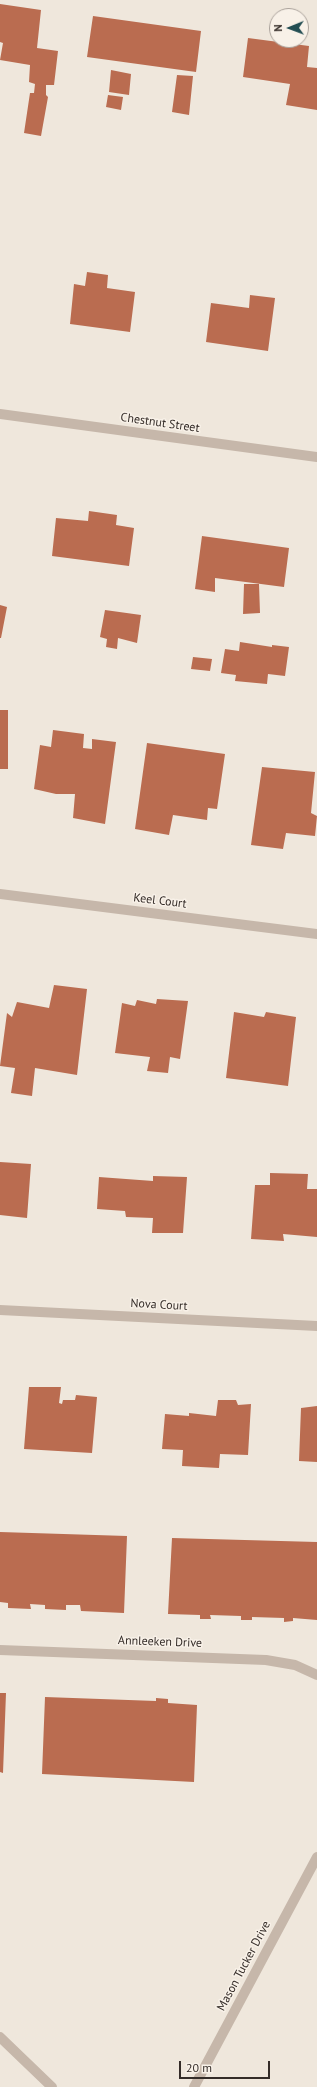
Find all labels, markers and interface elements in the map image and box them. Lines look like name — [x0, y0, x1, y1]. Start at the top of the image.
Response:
north arrow — [269, 8, 309, 48]
text: N — [271, 24, 285, 32]
street label: Chestnut Street — [120, 410, 200, 436]
street label: Keel Court — [133, 891, 187, 911]
street label: Nova Court — [130, 1296, 188, 1314]
street label: Annleeken Drive — [118, 1633, 202, 1651]
street label: Mason Tucker Drive — [214, 1919, 274, 2013]
scale bar — [181, 2053, 272, 2079]
text: 20 m — [186, 2060, 212, 2075]

